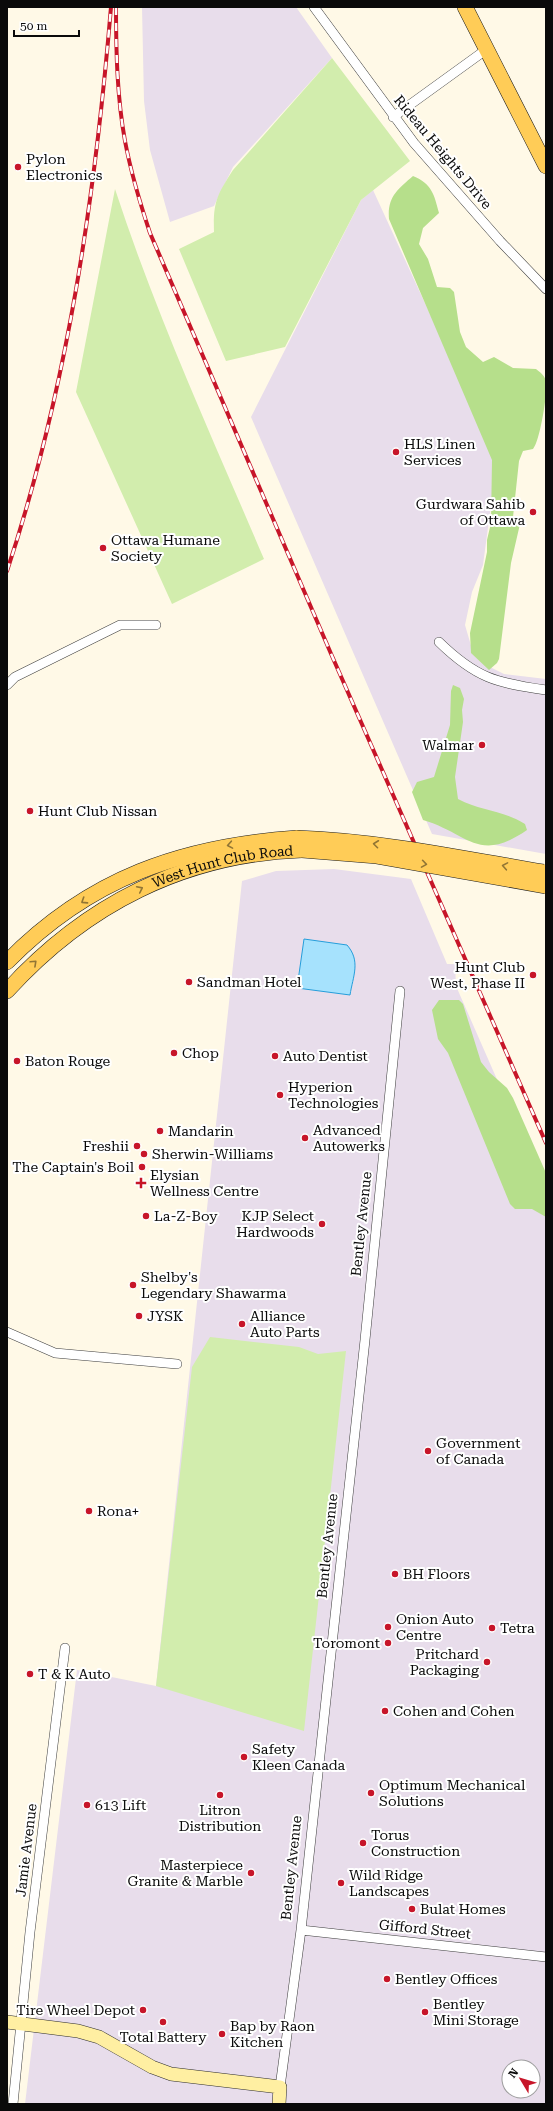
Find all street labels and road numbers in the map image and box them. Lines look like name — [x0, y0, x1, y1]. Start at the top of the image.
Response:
street label: Rideau Heights Drive — [391, 92, 495, 212]
street label: West Hunt Club Road — [150, 842, 294, 891]
street label: Bentley Avenue — [348, 1171, 374, 1277]
street label: Bentley Avenue — [314, 1493, 340, 1599]
street label: Jamie Avenue — [12, 1802, 40, 1898]
street label: Bentley Avenue — [278, 1815, 304, 1921]
street label: Gifford Street — [378, 1916, 472, 1942]

